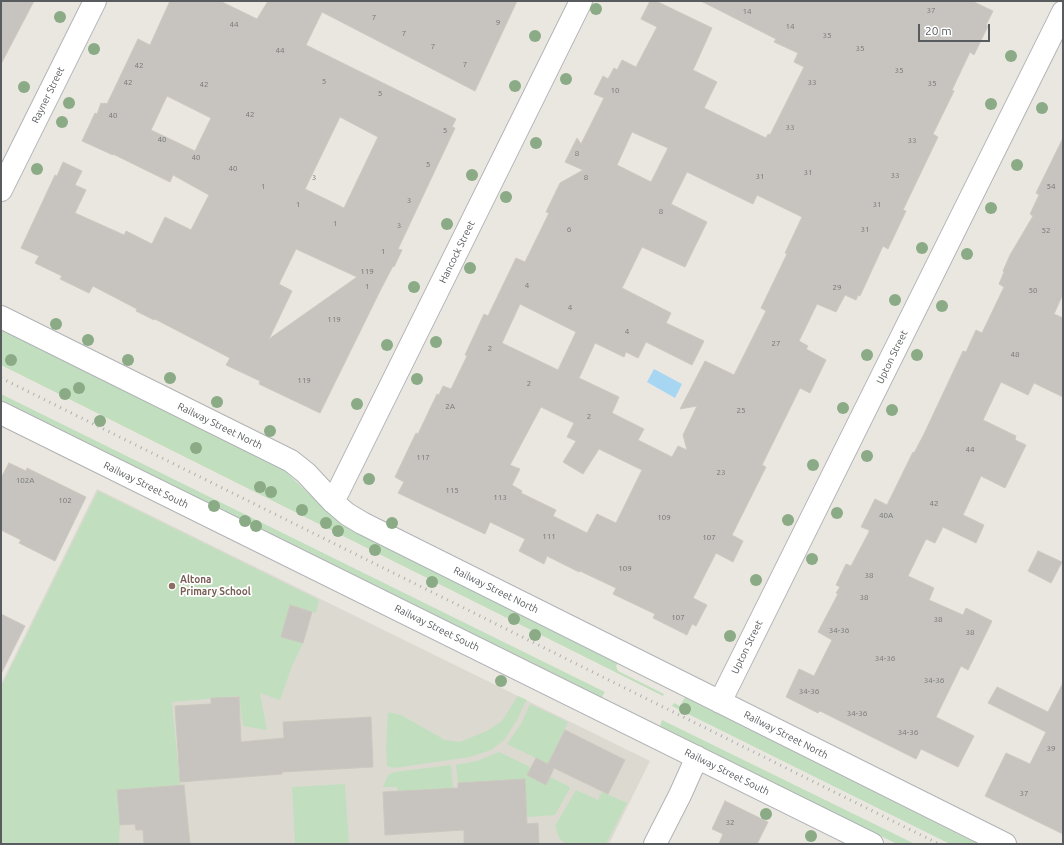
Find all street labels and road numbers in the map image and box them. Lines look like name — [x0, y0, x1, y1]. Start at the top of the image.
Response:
street label: Rayner Street — [29, 65, 67, 125]
street label: Hancock Street — [437, 219, 477, 285]
street label: Upton Street — [874, 328, 910, 386]
street label: Railway Street North — [176, 400, 264, 452]
street label: Railway Street South — [102, 459, 190, 511]
street label: Railway Street North — [452, 564, 540, 616]
street label: Railway Street South — [393, 602, 481, 654]
street label: Upton Street — [729, 618, 765, 676]
street label: Railway Street North — [742, 709, 830, 761]
street label: Railway Street South — [683, 746, 771, 798]

